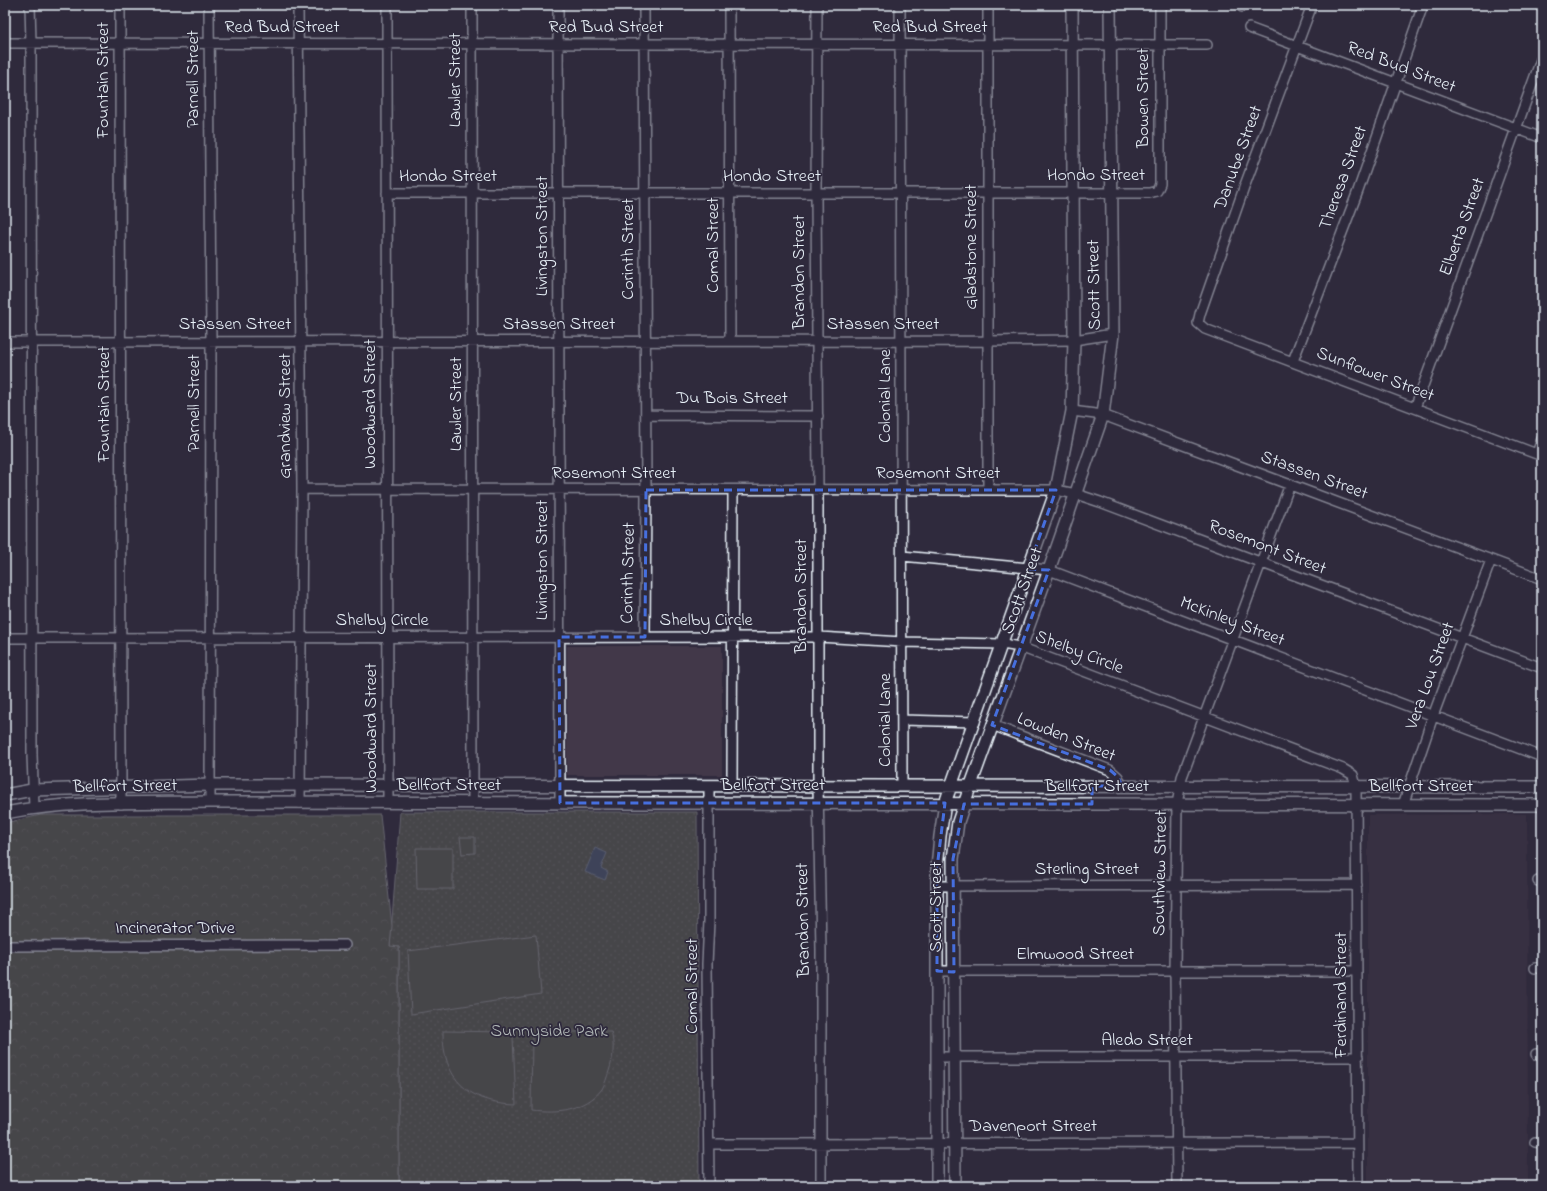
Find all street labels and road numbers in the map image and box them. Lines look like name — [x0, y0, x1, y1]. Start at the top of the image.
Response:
street label: Red Bud Street — [225, 15, 339, 41]
street label: Red Bud Street — [549, 15, 663, 41]
street label: Red Bud Street — [873, 15, 987, 41]
street label: Fountain Street — [91, 22, 117, 139]
street label: Parnell Street — [181, 30, 207, 128]
street label: Lawler Street — [443, 33, 469, 127]
street label: Red Bud Street — [1343, 35, 1459, 101]
street label: Bowen Street — [1131, 48, 1157, 149]
street label: Danube Street — [1208, 102, 1270, 215]
street label: Theresa Street — [1313, 122, 1375, 234]
street label: Hondo Street — [1047, 163, 1145, 189]
street label: Hondo Street — [399, 164, 497, 190]
street label: Hondo Street — [723, 164, 821, 190]
street label: Elberta Street — [1433, 174, 1493, 280]
street label: Livingston Street — [530, 176, 557, 296]
street label: Gladstone Street — [959, 184, 985, 310]
street label: Comal Street — [701, 197, 727, 293]
street label: Corinth Street — [616, 198, 642, 300]
street label: Brandon Street — [787, 215, 813, 330]
street label: Scott Street — [1081, 239, 1109, 331]
street label: Stassen Street — [179, 312, 291, 338]
street label: Stassen Street — [503, 312, 615, 338]
street label: Stassen Street — [827, 312, 939, 338]
street label: Woodward Street — [358, 339, 384, 469]
street label: Sunflower Street — [1312, 341, 1438, 409]
street label: Fountain Street — [92, 346, 118, 463]
street label: Colonial Lane — [873, 348, 899, 443]
street label: Grandview Street — [273, 353, 299, 479]
street label: Parnell Street — [182, 354, 208, 452]
street label: Lawler Street — [444, 357, 470, 451]
street label: Du Bois Street — [675, 386, 788, 412]
street label: Stassen Street — [1257, 445, 1371, 507]
street label: Rosemont Street — [552, 461, 676, 487]
street label: Rosemont Street — [876, 461, 1000, 487]
street label: Livingston Street — [530, 500, 557, 620]
street label: Rosemont Street — [1204, 514, 1330, 582]
street label: Corinth Street — [615, 522, 643, 624]
street label: Brandon Street — [789, 539, 815, 654]
street label: Scott Street — [995, 544, 1051, 638]
street label: McKinley Street — [1176, 590, 1288, 654]
street label: Shelby Circle — [336, 608, 429, 634]
street label: Shelby Circle — [660, 608, 753, 634]
street label: Vera Lou Street — [1399, 619, 1462, 734]
street label: Shelby Circle — [1031, 624, 1128, 682]
street label: Woodward Street — [359, 663, 385, 793]
street label: Colonial Lane — [873, 672, 899, 767]
street label: Lowden Street — [1013, 706, 1119, 770]
street label: Bellfort Street — [72, 773, 177, 801]
street label: Bellfort Street — [396, 773, 501, 799]
street label: Bellfort Street — [720, 773, 825, 799]
street label: Bellfort Street — [1044, 774, 1149, 800]
street label: Bellfort Street — [1368, 774, 1473, 800]
street label: Southview Street — [1147, 810, 1175, 936]
street label: Sterling Street — [1035, 857, 1139, 884]
street label: Scott Street — [924, 862, 950, 952]
street label: Brandon Street — [790, 863, 818, 978]
street label: Incinerator Drive — [115, 916, 236, 942]
street label: Ferdinand Street — [1329, 932, 1355, 1059]
street label: Comal Street — [680, 938, 706, 1034]
street label: Elmwood Street — [1016, 942, 1134, 968]
street label: Aledo Street — [1101, 1028, 1193, 1054]
street label: Davenport Street — [968, 1114, 1097, 1140]

